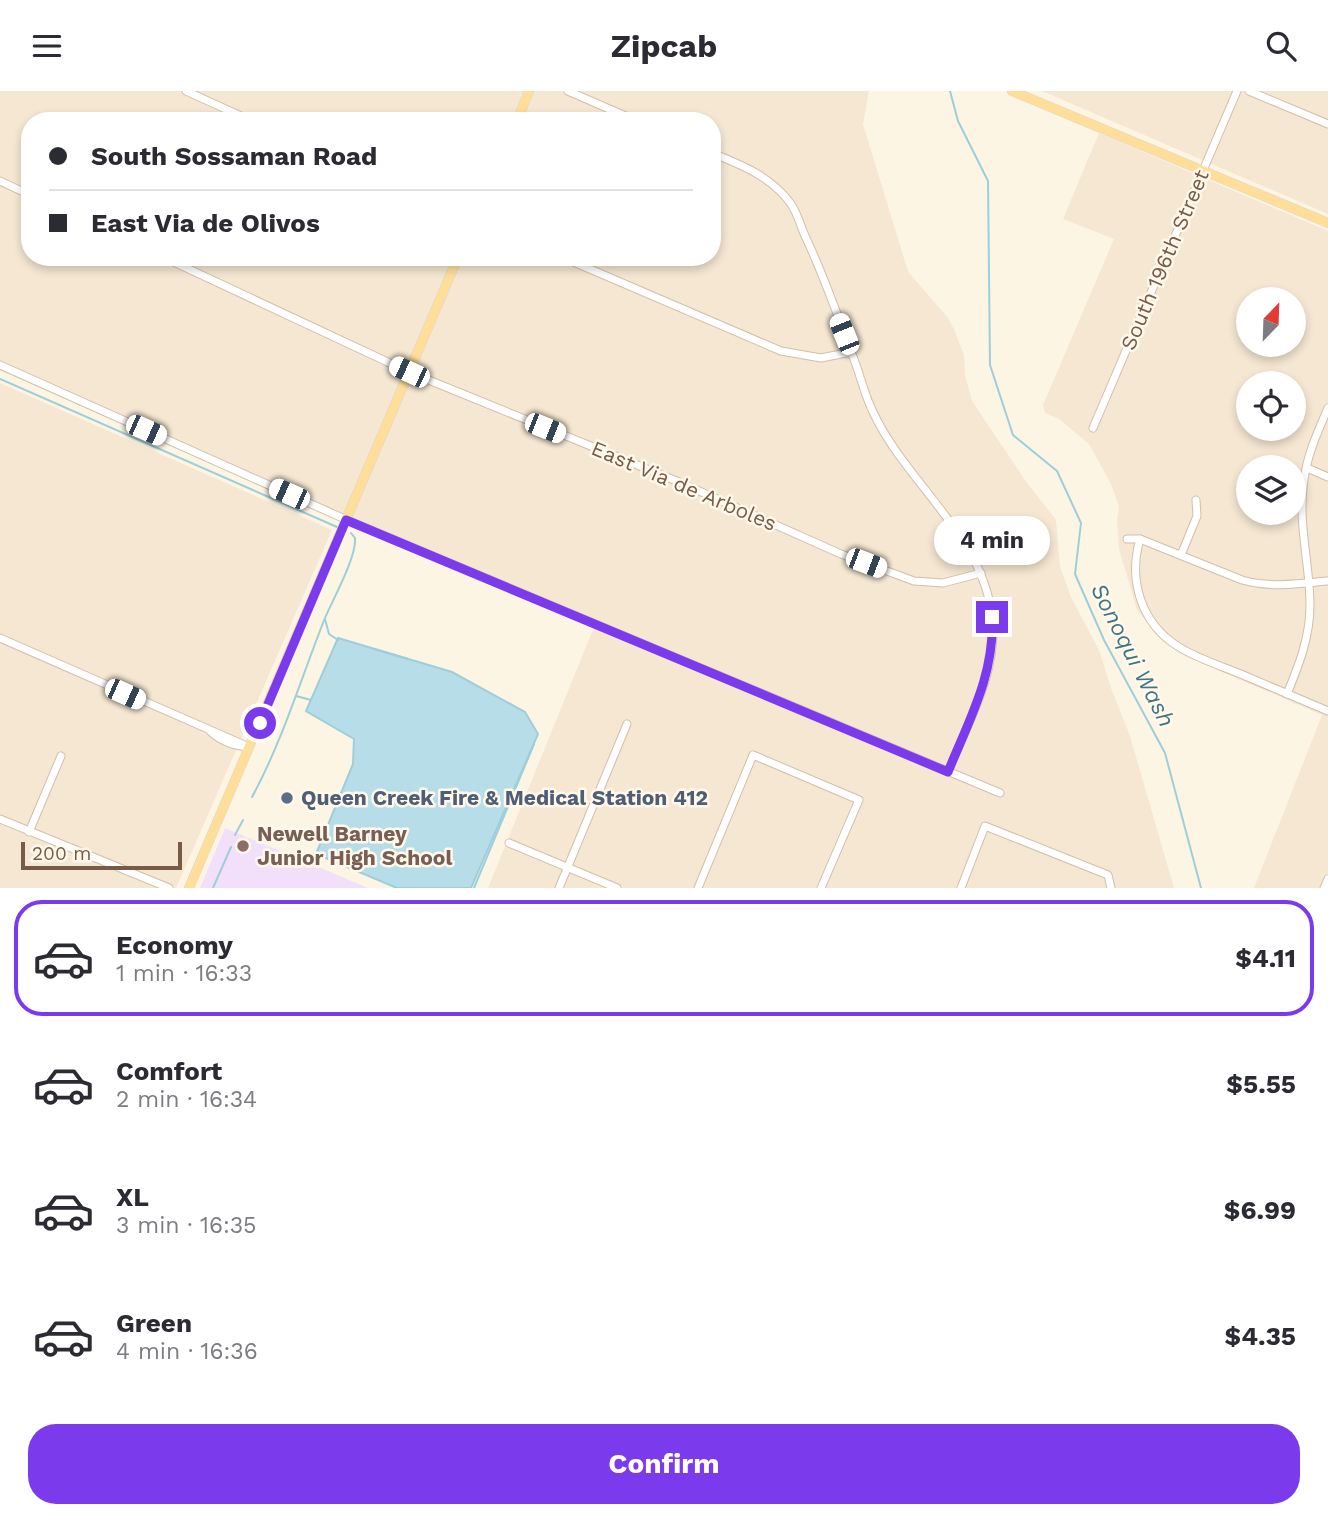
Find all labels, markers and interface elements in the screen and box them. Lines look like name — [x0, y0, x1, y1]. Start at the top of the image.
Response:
icon: menu — [28, 27, 66, 65]
text: Zipcab — [611, 27, 717, 65]
icon: search — [1262, 27, 1300, 65]
text: South Sossaman Road — [91, 141, 377, 171]
street label: South 196th Street — [1115, 166, 1214, 354]
text: East Via de Olivos — [91, 208, 320, 238]
north arrow — [1236, 287, 1306, 357]
map controls — [1236, 287, 1306, 525]
car — [827, 311, 862, 357]
car — [386, 354, 433, 390]
button: locate — [1236, 371, 1306, 441]
car — [522, 410, 569, 446]
car — [123, 412, 170, 448]
street label: East Via de Arboles — [588, 435, 781, 536]
button: layers — [1236, 455, 1306, 525]
car — [266, 476, 313, 512]
callout: 4 min — [934, 515, 1050, 565]
text: 4 min — [960, 527, 1024, 554]
car — [843, 546, 890, 580]
water label: Sonoqui Wash — [1085, 579, 1180, 732]
route end — [976, 601, 1008, 633]
car — [102, 676, 149, 712]
route start — [244, 707, 276, 739]
place label: Queen Creek Fire & Medical Station 412 — [301, 785, 708, 810]
marker: Queen Creek Fire & Medical Station 412 — [279, 790, 295, 806]
place label: Newell Barney Junior High School — [257, 821, 452, 870]
marker: Newell Barney Junior High School — [235, 838, 251, 854]
scale bar — [21, 839, 182, 871]
text: 200 m — [32, 842, 91, 865]
icon: car — [32, 927, 95, 990]
text: Economy — [116, 930, 233, 960]
text: $4.11 — [1235, 943, 1296, 973]
text: 1 min · 16:33 — [116, 960, 252, 987]
icon: car — [32, 1053, 95, 1116]
text: Comfort — [116, 1056, 222, 1086]
text: $5.55 — [1226, 1069, 1296, 1099]
text: 2 min · 16:34 — [116, 1086, 257, 1113]
icon: car — [32, 1179, 95, 1242]
text: XL — [116, 1182, 149, 1212]
text: $6.99 — [1224, 1195, 1296, 1225]
text: 3 min · 16:35 — [116, 1212, 257, 1239]
icon: car — [32, 1305, 95, 1368]
text: Green — [116, 1308, 192, 1338]
text: $4.35 — [1225, 1321, 1296, 1351]
text: 4 min · 16:36 — [116, 1338, 258, 1365]
button: Confirm — [28, 1424, 1300, 1504]

